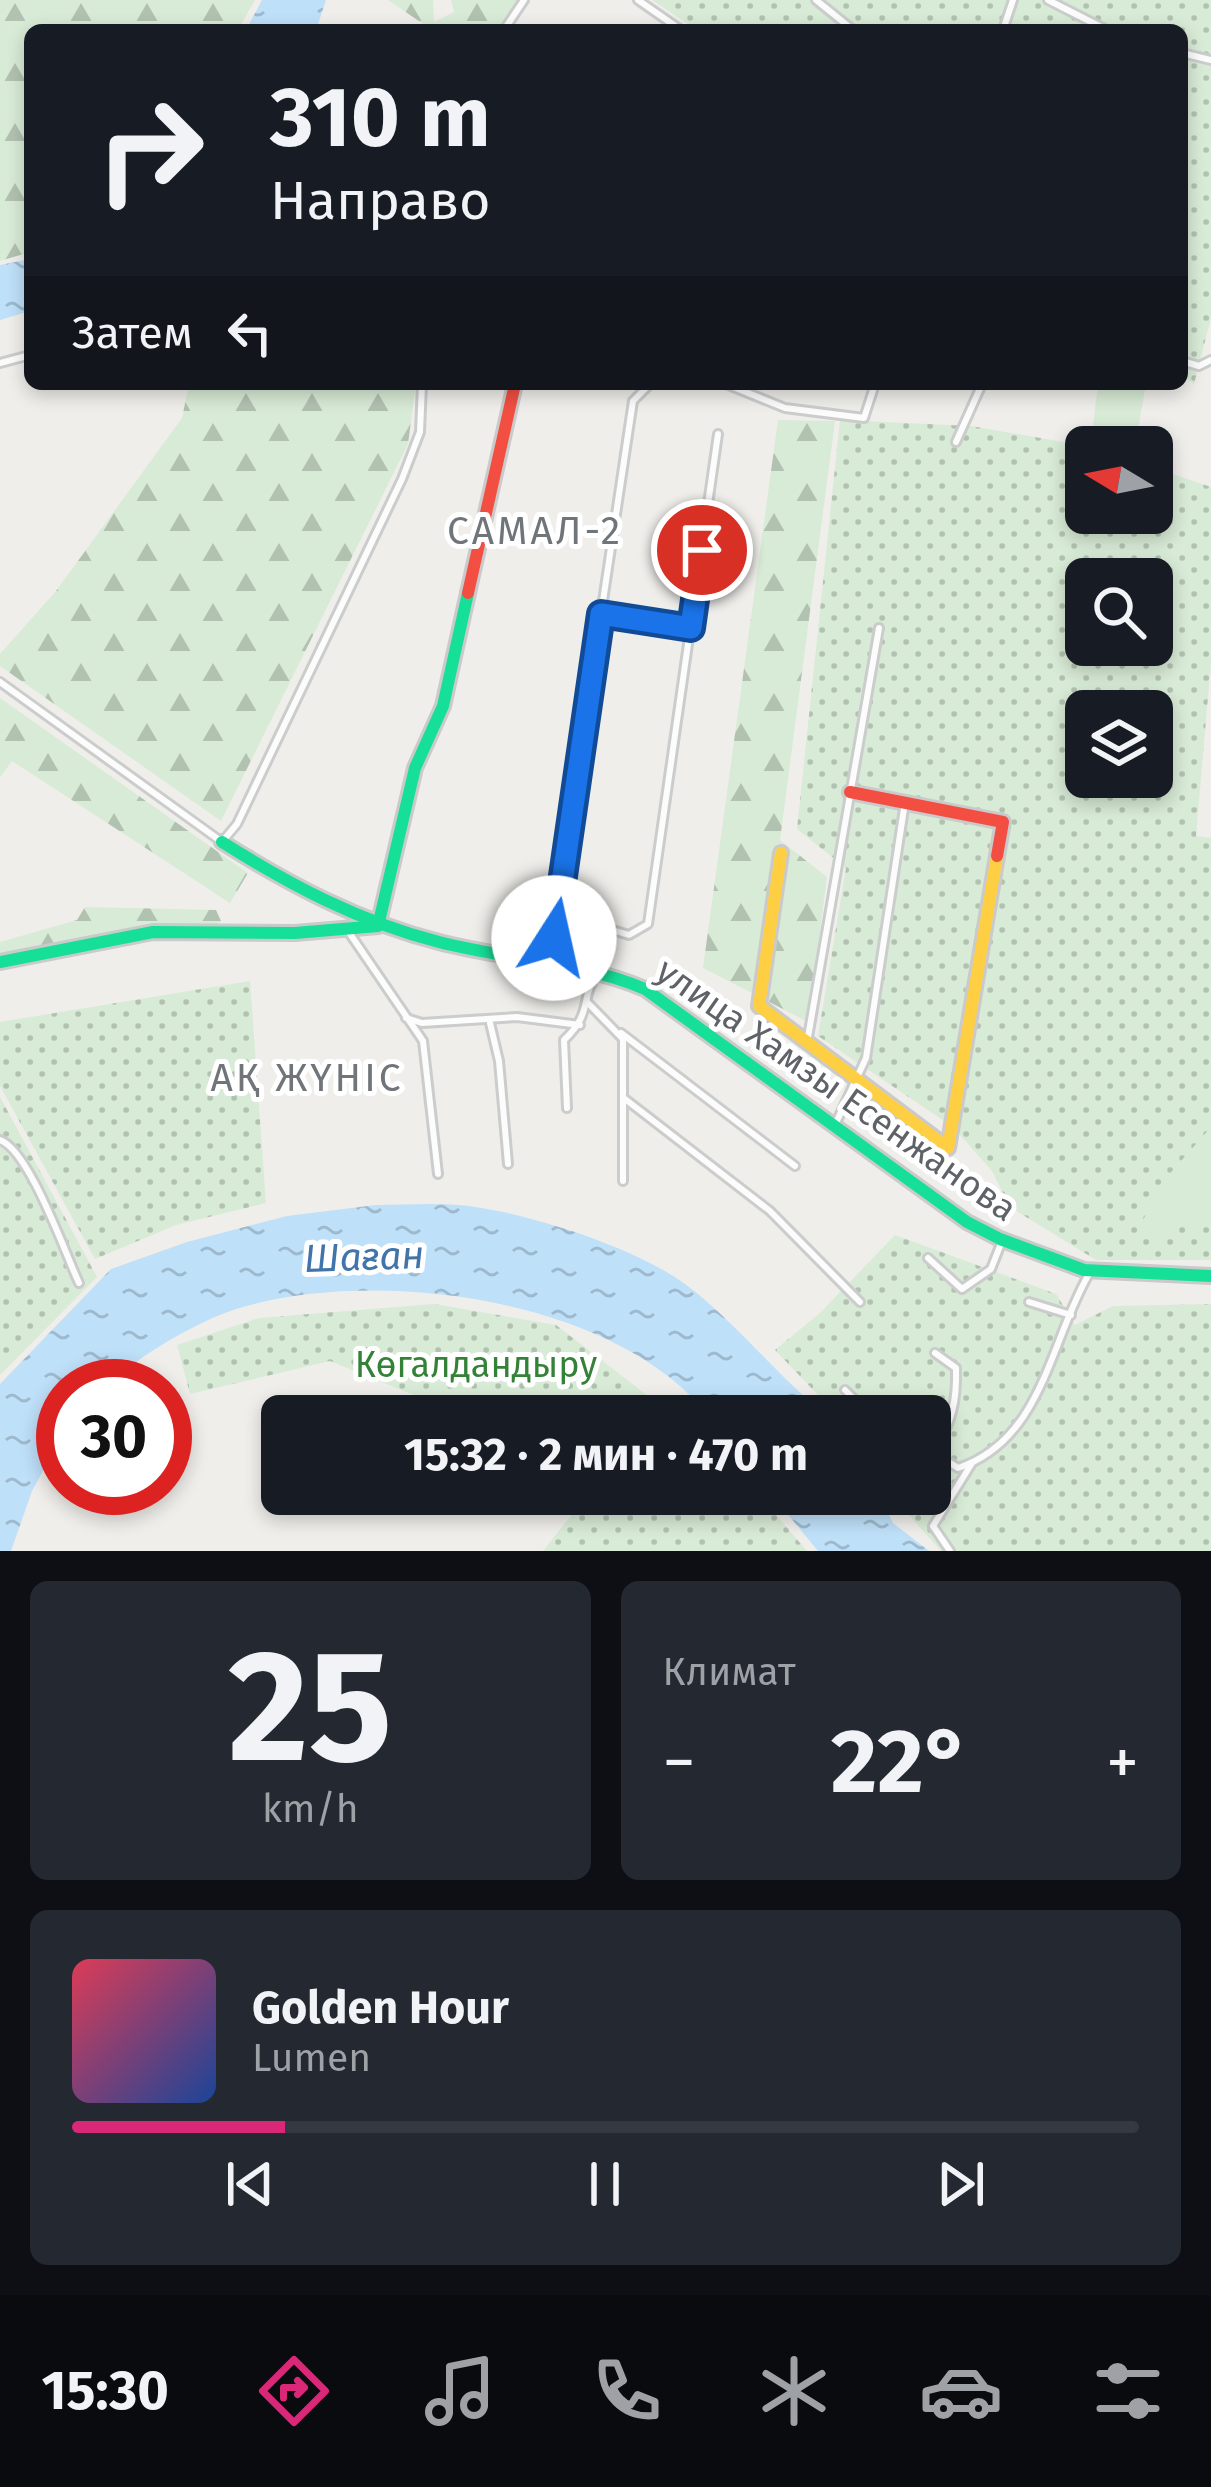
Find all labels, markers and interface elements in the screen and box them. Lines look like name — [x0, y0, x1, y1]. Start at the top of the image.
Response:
text: 310 m — [270, 67, 491, 168]
icon: right — [72, 72, 228, 228]
text: Направо — [270, 169, 491, 233]
icon: left — [217, 300, 283, 366]
text: Затем — [72, 306, 193, 360]
north arrow — [1065, 426, 1173, 534]
map controls — [1065, 426, 1173, 798]
pin — [651, 499, 753, 601]
district label: САМАЛ-2 — [447, 508, 623, 554]
icon: arrive — [669, 517, 735, 583]
button: search — [1065, 558, 1173, 666]
button: layers — [1065, 690, 1173, 798]
position arrow — [491, 875, 617, 1001]
street label: улица Хамзы Есенжанова — [648, 949, 1025, 1231]
district label: АҚ ЖҮНІС — [211, 1055, 404, 1101]
water label: Шаған — [303, 1232, 425, 1282]
park label: Көгалдандыру — [355, 1343, 598, 1387]
speed limit sign: 30 — [36, 1359, 192, 1515]
text: 15:32 · 2 мин · 470 m — [404, 1428, 808, 1482]
text: 25 — [228, 1614, 392, 1801]
text: Климат — [663, 1649, 796, 1695]
text: 22° — [831, 1708, 971, 1816]
text: − — [663, 1723, 696, 1802]
text: + — [1106, 1723, 1139, 1802]
text: km/h — [262, 1786, 359, 1832]
text: Golden Hour — [252, 1981, 509, 2035]
text: Lumen — [252, 2035, 371, 2081]
icon: previous — [217, 2151, 283, 2217]
icon: pause — [572, 2151, 638, 2217]
icon: next — [928, 2151, 994, 2217]
icon: directions — [252, 2349, 336, 2433]
icon: music — [418, 2349, 502, 2433]
icon: phone — [585, 2349, 669, 2433]
icon: climate — [752, 2349, 836, 2433]
icon: car — [919, 2349, 1003, 2433]
icon: filters — [1086, 2349, 1170, 2433]
text: 15:30 — [41, 2359, 169, 2423]

